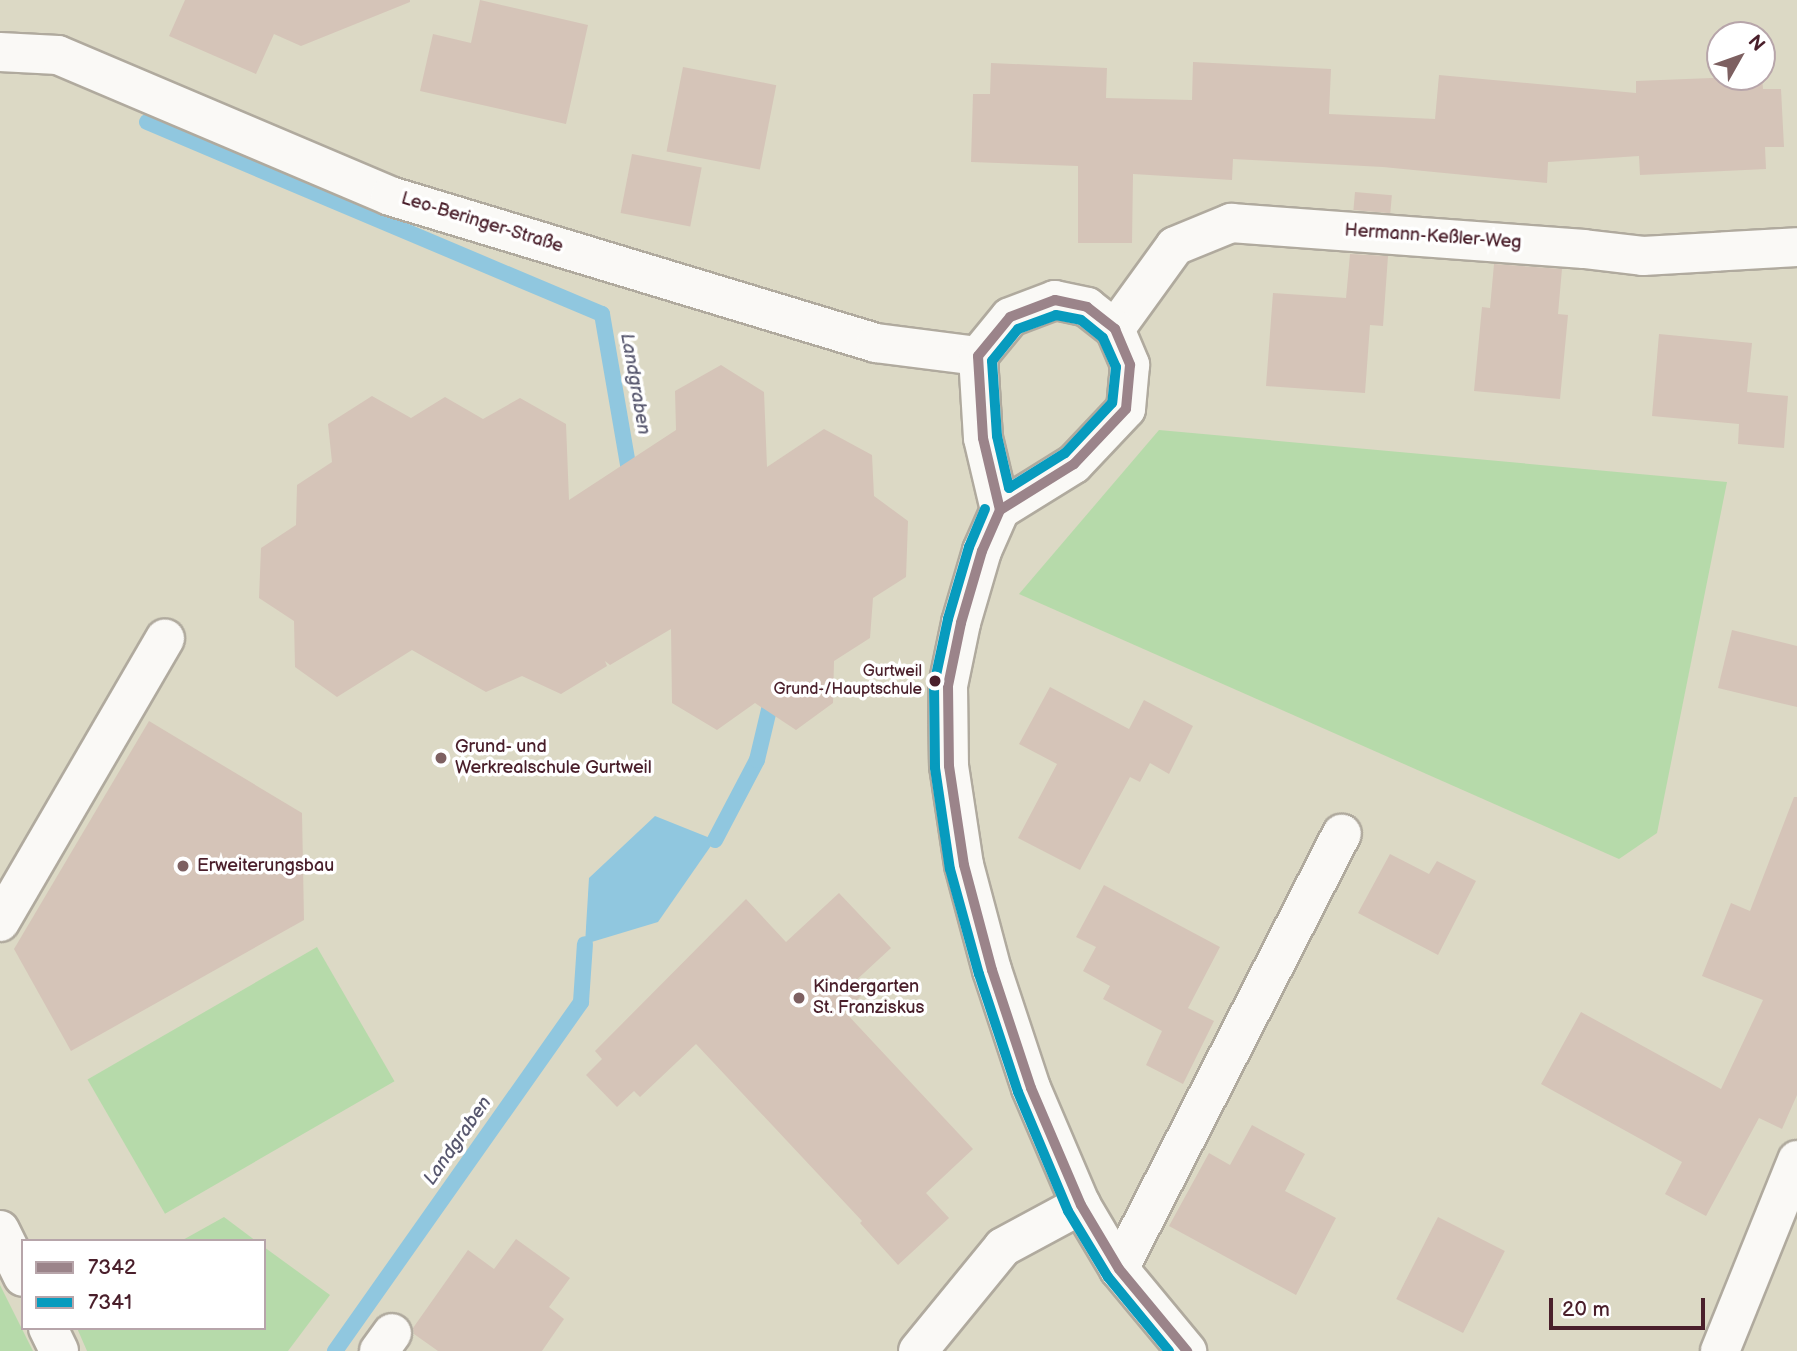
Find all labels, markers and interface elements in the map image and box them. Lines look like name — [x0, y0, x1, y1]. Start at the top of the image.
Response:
north arrow — [1706, 21, 1776, 91]
text: N — [1743, 31, 1769, 56]
street label: Leo-Beringer-Straße — [398, 188, 566, 258]
street label: Hermann-Keßler-Weg — [1344, 220, 1522, 254]
water label: Landgraben — [615, 331, 655, 437]
place label: Gurtweil Grund-/Hauptschule — [773, 662, 922, 700]
marker: Gurtweil Grund-/Hauptschule — [928, 674, 942, 688]
place label: Grund- und Werkrealschule Gurtweil — [455, 737, 652, 780]
marker: Grund- und Werkrealschule Gurtweil — [433, 750, 449, 766]
place label: Erweiterungsbau — [197, 855, 334, 877]
marker: Erweiterungsbau — [175, 858, 191, 874]
place label: Kindergarten St. Franziskus — [813, 977, 924, 1020]
marker: Kindergarten St. Franziskus — [791, 990, 807, 1006]
water label: Landgraben — [419, 1092, 497, 1190]
legend — [21, 1239, 266, 1330]
text: 7342 — [88, 1255, 136, 1280]
scale bar — [1552, 1284, 1708, 1328]
text: 7341 — [88, 1290, 132, 1315]
text: 20 m — [1562, 1297, 1610, 1322]

